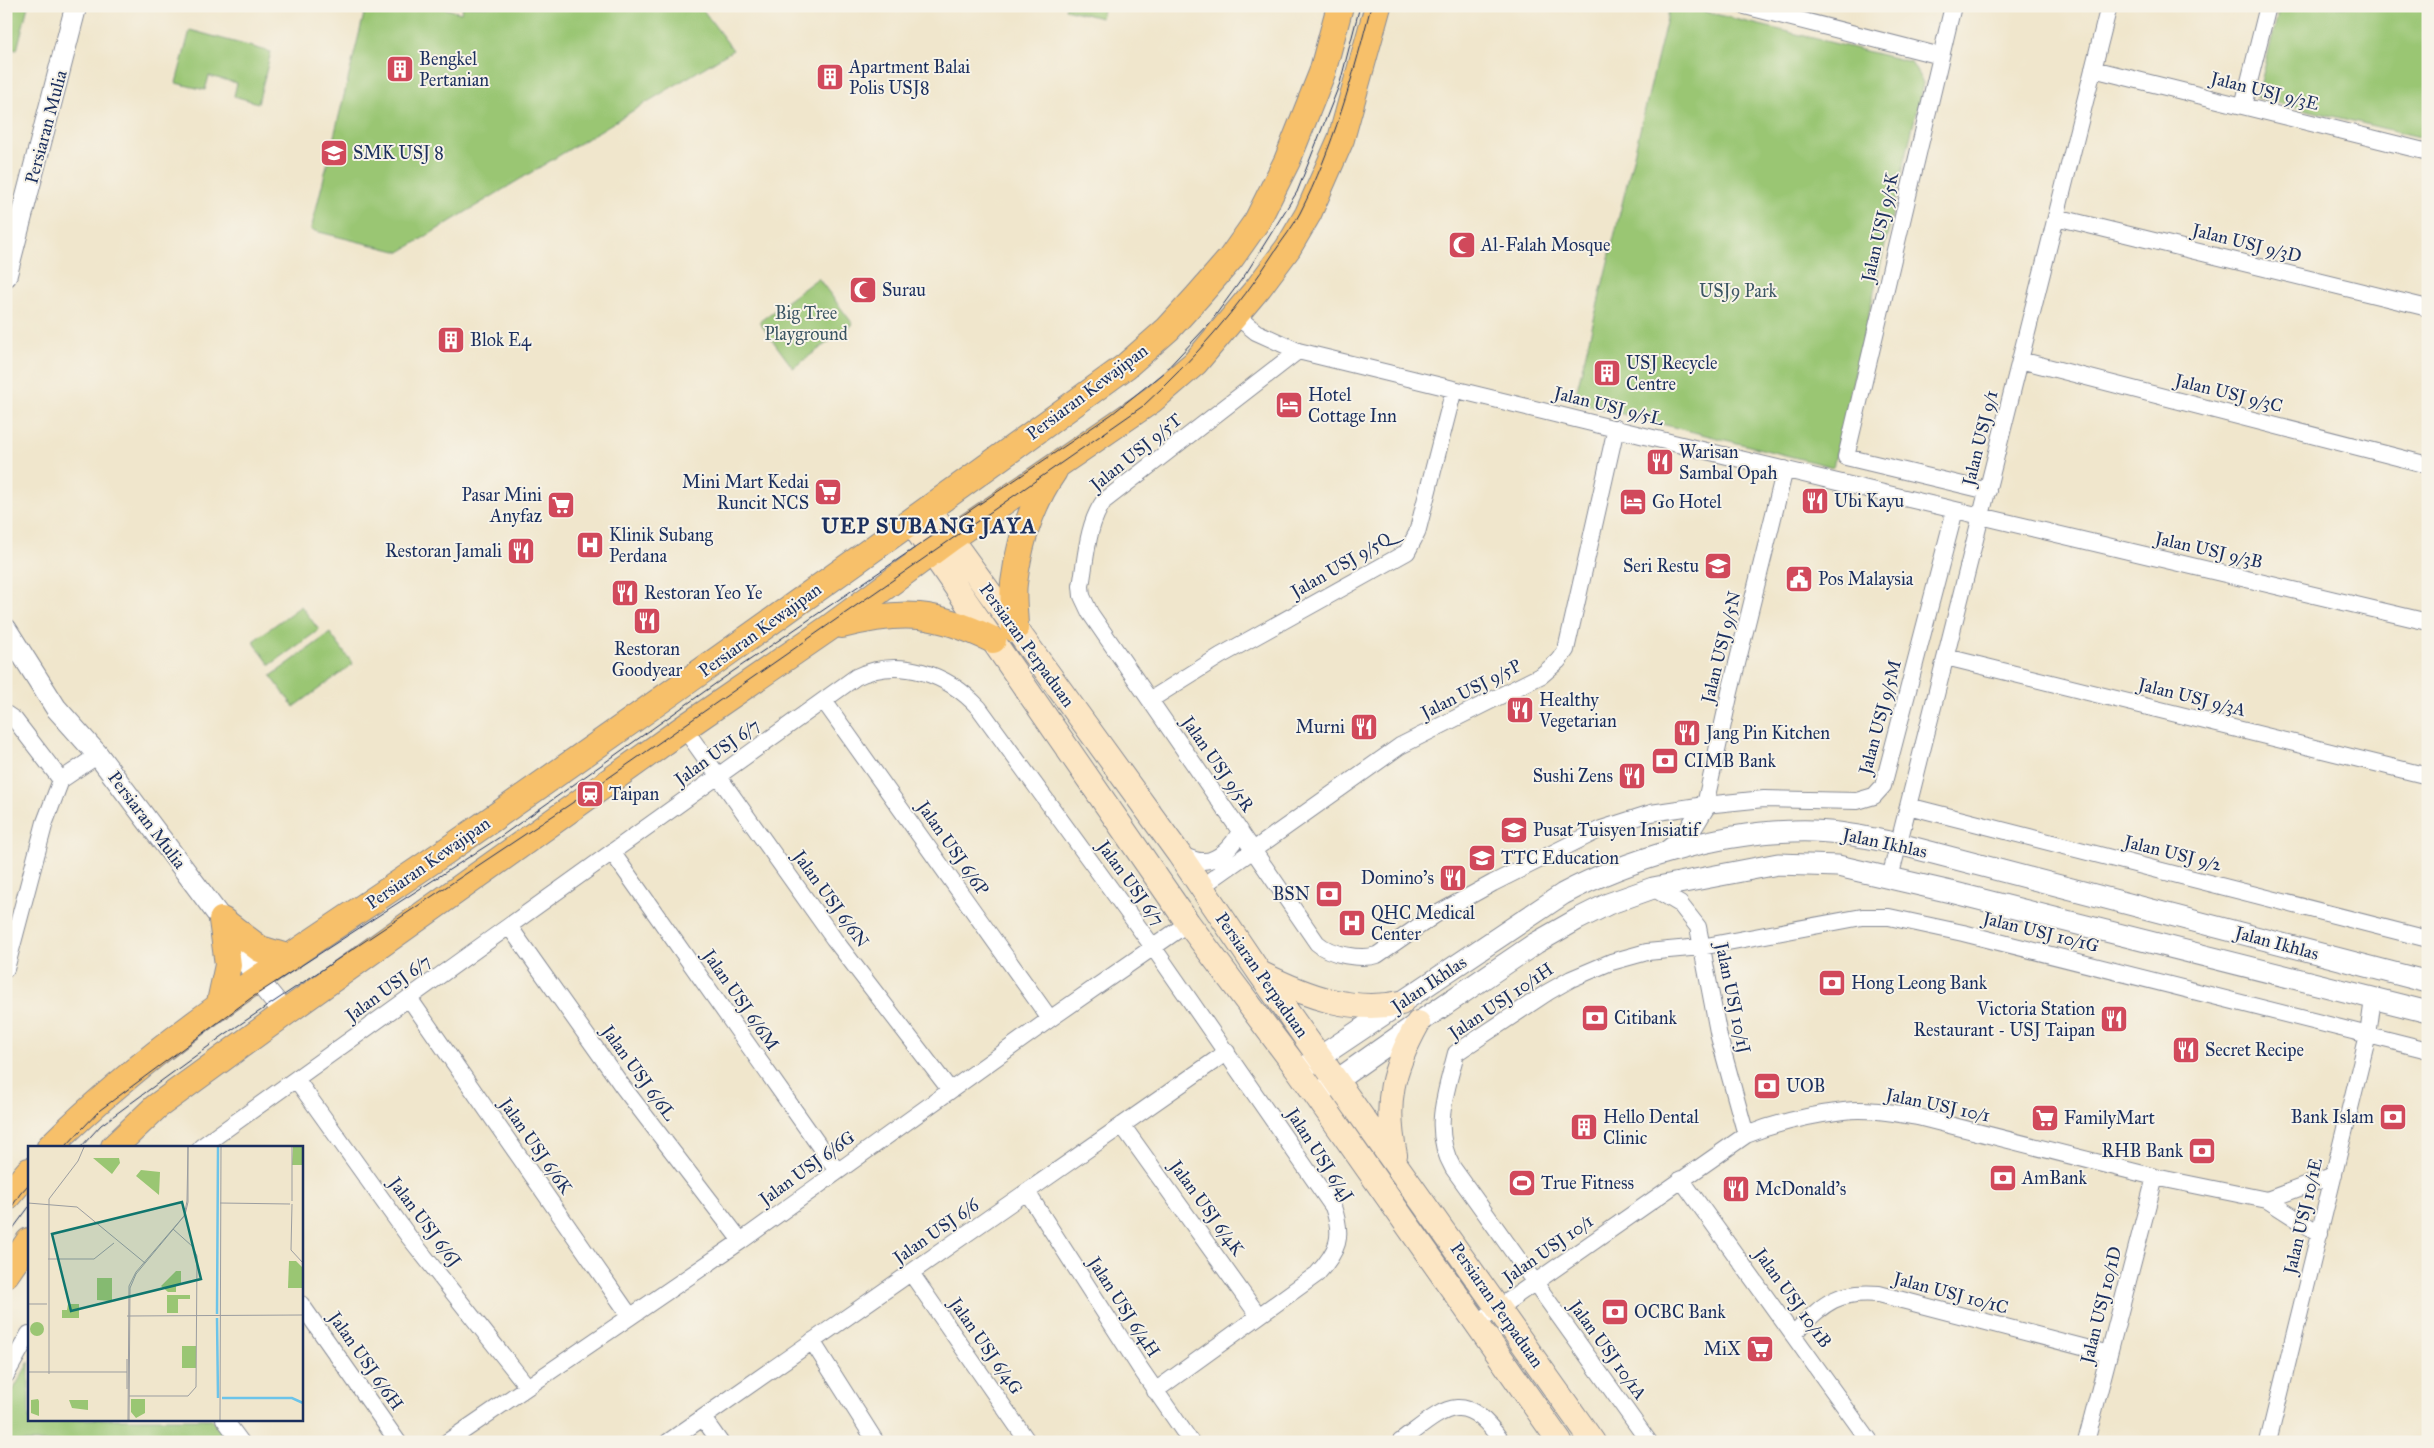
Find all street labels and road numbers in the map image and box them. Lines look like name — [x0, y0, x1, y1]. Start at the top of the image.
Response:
street label: Jalan USJ 9/3E — [2206, 66, 2321, 116]
street label: Persiaran Mulia — [20, 67, 72, 186]
street label: Jalan USJ 9/5K — [1856, 169, 1905, 286]
street label: Jalan USJ 9/3D — [2188, 218, 2304, 268]
street label: Persiaran Kewajipan — [1022, 339, 1152, 445]
street label: Jalan USJ 9/3C — [2171, 369, 2285, 418]
street label: Jalan USJ 9/5L — [1550, 381, 1667, 431]
street label: Jalan USJ 9/1 — [1957, 388, 2003, 490]
street label: Jalan USJ 9/5T — [1084, 408, 1187, 498]
street label: Jalan USJ 9/5Q — [1285, 521, 1406, 604]
street label: Jalan USJ 9/3B — [2151, 526, 2265, 574]
street label: Persiaran Kewajipan — [694, 578, 826, 682]
street label: Persiaran Perpaduan — [975, 579, 1080, 711]
street label: Jalan USJ 9/5N — [1696, 589, 1746, 707]
street label: Jalan USJ 9/5P — [1416, 654, 1525, 725]
street label: Jalan USJ 9/5M — [1854, 657, 1907, 779]
street label: Jalan USJ 9/3A — [2134, 673, 2248, 722]
street label: Jalan USJ 9/5R — [1175, 710, 1260, 818]
street label: Jalan USJ 6/7 — [669, 714, 764, 792]
street label: Persiaran Mulia — [103, 767, 191, 873]
street label: Jalan USJ 6/6P — [911, 795, 993, 900]
street label: Persiaran Kewajipan — [362, 812, 494, 914]
street label: Jalan Ikhlas — [1839, 823, 1929, 864]
street label: Jalan USJ 9/2 — [2120, 830, 2224, 877]
street label: Jalan USJ 6/7 — [1091, 835, 1169, 930]
street label: Jalan USJ 6/6N — [786, 845, 874, 952]
street label: Jalan USJ 10/1G — [1979, 906, 2101, 958]
street label: Persiaran Perpaduan — [1211, 908, 1314, 1042]
street label: Jalan Ikhlas — [2231, 921, 2321, 966]
street label: Jalan USJ 10/1J — [1709, 939, 1756, 1056]
street label: Jalan USJ 6/6M — [696, 944, 784, 1055]
street label: Jalan USJ 6/7 — [340, 950, 435, 1028]
street label: Jalan Ikhlas — [1386, 951, 1471, 1019]
street label: Jalan USJ 10/1H — [1443, 958, 1558, 1046]
street label: Jalan USJ 6/6L — [595, 1019, 681, 1126]
street label: Jalan USJ 10/1 — [1882, 1083, 1992, 1128]
street label: Jalan USJ 6/6K — [493, 1092, 578, 1200]
street label: Jalan USJ 6/4J — [1280, 1102, 1359, 1207]
street label: Jalan USJ 6/6G — [753, 1126, 860, 1212]
street label: Jalan USJ 6/4K — [1163, 1154, 1250, 1262]
street label: Jalan USJ 10/1E — [2279, 1156, 2328, 1278]
street label: Jalan USJ 6/6J — [382, 1171, 466, 1272]
street label: Jalan USJ 6/6 — [887, 1193, 984, 1270]
street label: Jalan USJ 10/1 — [1497, 1210, 1598, 1290]
street label: Persiaran Perpaduan — [1446, 1238, 1549, 1372]
street label: Jalan USJ 10/1B — [1748, 1242, 1836, 1353]
street label: Jalan USJ 10/1D — [2075, 1244, 2127, 1368]
street label: Jalan USJ 6/4H — [1081, 1251, 1165, 1362]
street label: Jalan USJ 10/1C — [1889, 1267, 2011, 1320]
street label: Jalan USJ 6/4G — [943, 1292, 1027, 1399]
street label: Jalan USJ 10/1A — [1563, 1294, 1652, 1405]
street label: Jalan USJ 6/6H — [322, 1306, 408, 1415]

